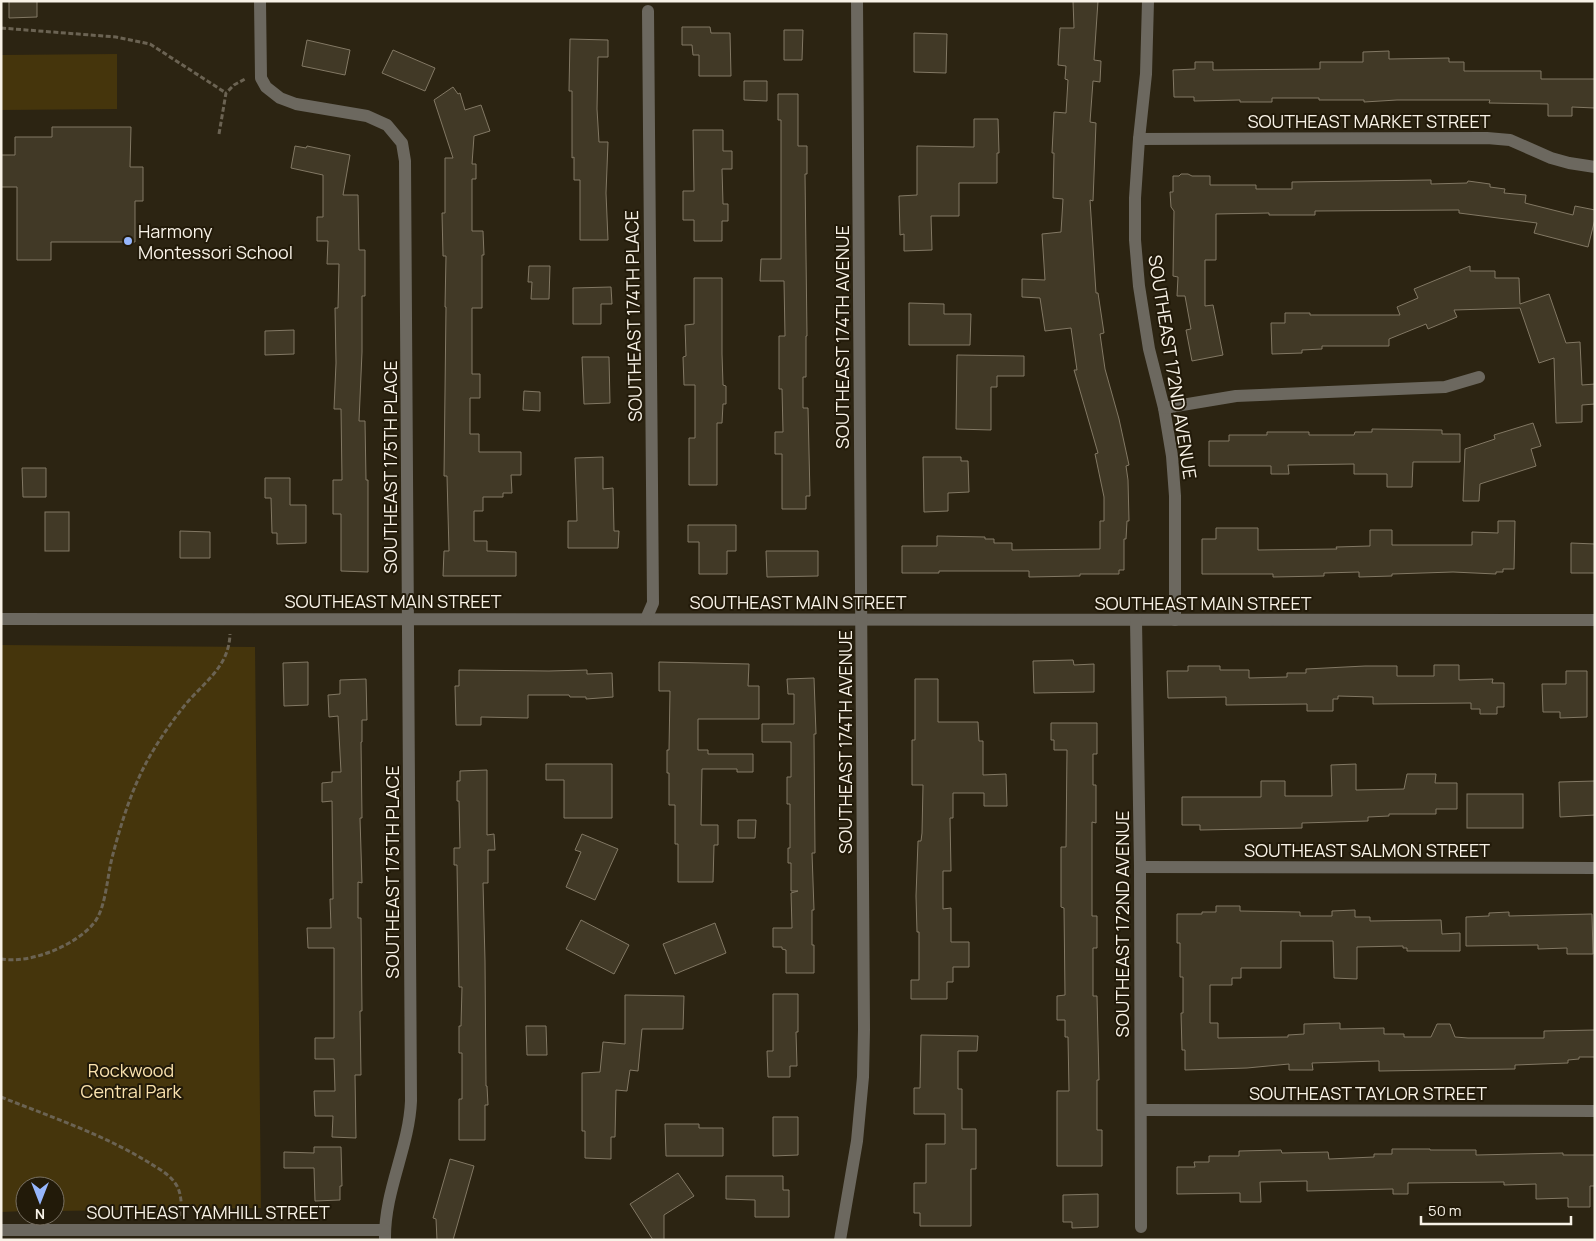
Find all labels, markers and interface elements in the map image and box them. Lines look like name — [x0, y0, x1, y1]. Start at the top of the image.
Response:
street label: SOUTHEAST MARKET STREET — [1247, 109, 1491, 133]
street label: SOUTHEAST 174TH PLACE — [619, 210, 647, 422]
place label: Harmony Montessori School — [138, 219, 293, 264]
street label: SOUTHEAST 174TH AVENUE — [830, 225, 854, 449]
marker: Harmony Montessori School — [122, 235, 134, 247]
street label: SOUTHEAST 172ND AVENUE — [1143, 253, 1203, 481]
street label: SOUTHEAST 175TH PLACE — [378, 360, 402, 574]
street label: SOUTHEAST MAIN STREET — [284, 589, 502, 613]
street label: SOUTHEAST MAIN STREET — [689, 590, 907, 614]
street label: SOUTHEAST MAIN STREET — [1094, 591, 1312, 615]
street label: SOUTHEAST 174TH AVENUE — [833, 630, 857, 854]
street label: SOUTHEAST 175TH PLACE — [380, 765, 404, 979]
street label: SOUTHEAST 172ND AVENUE — [1110, 811, 1134, 1037]
street label: SOUTHEAST SALMON STREET — [1244, 838, 1490, 862]
park label: Rockwood Central Park — [81, 1058, 182, 1103]
street label: SOUTHEAST TAYLOR STREET — [1249, 1081, 1487, 1105]
north arrow — [15, 1176, 65, 1226]
scale bar — [1421, 1194, 1571, 1226]
street label: SOUTHEAST YAMHILL STREET — [86, 1200, 330, 1224]
text: 50 m — [1428, 1200, 1462, 1221]
text: N — [35, 1205, 45, 1224]

